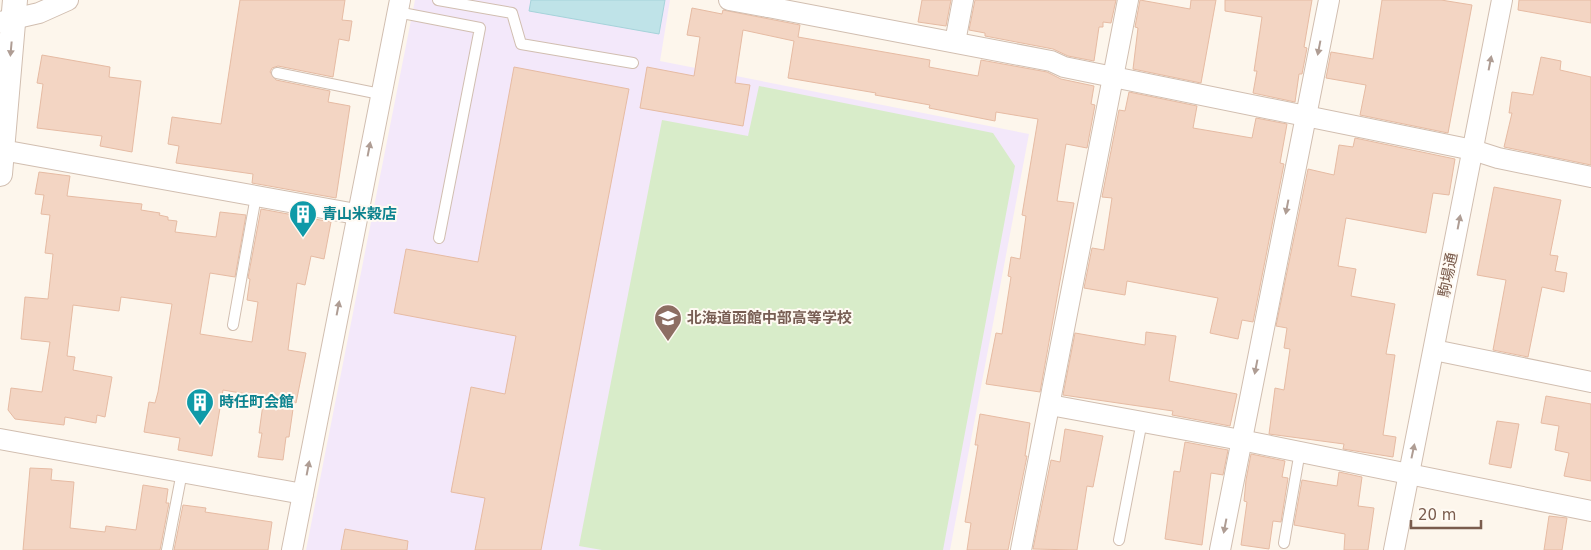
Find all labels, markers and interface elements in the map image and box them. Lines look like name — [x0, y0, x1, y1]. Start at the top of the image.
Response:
one-way arrow — [1315, 40, 1323, 55]
one-way arrow — [7, 41, 15, 57]
one-way arrow — [1486, 55, 1494, 71]
one-way arrow — [366, 140, 374, 156]
building icon: 青山米穀店 — [288, 199, 318, 238]
one-way arrow — [1283, 200, 1291, 216]
place label: 青山米穀店 — [322, 205, 397, 223]
one-way arrow — [1455, 214, 1463, 230]
street label: 駒場通 — [1435, 251, 1461, 299]
one-way arrow — [335, 300, 343, 316]
school or university icon: 北海道函館中部高等学校 — [653, 303, 683, 342]
place label: 北海道函館中部高等学校 — [687, 309, 852, 327]
one-way arrow — [1251, 359, 1259, 375]
building icon: 時任町会館 — [185, 387, 215, 426]
place label: 時任町会館 — [219, 393, 294, 411]
one-way arrow — [1409, 443, 1417, 458]
one-way arrow — [304, 459, 312, 475]
scale bar — [1411, 498, 1481, 530]
text: 20 m — [1418, 506, 1456, 524]
one-way arrow — [1221, 518, 1229, 534]

